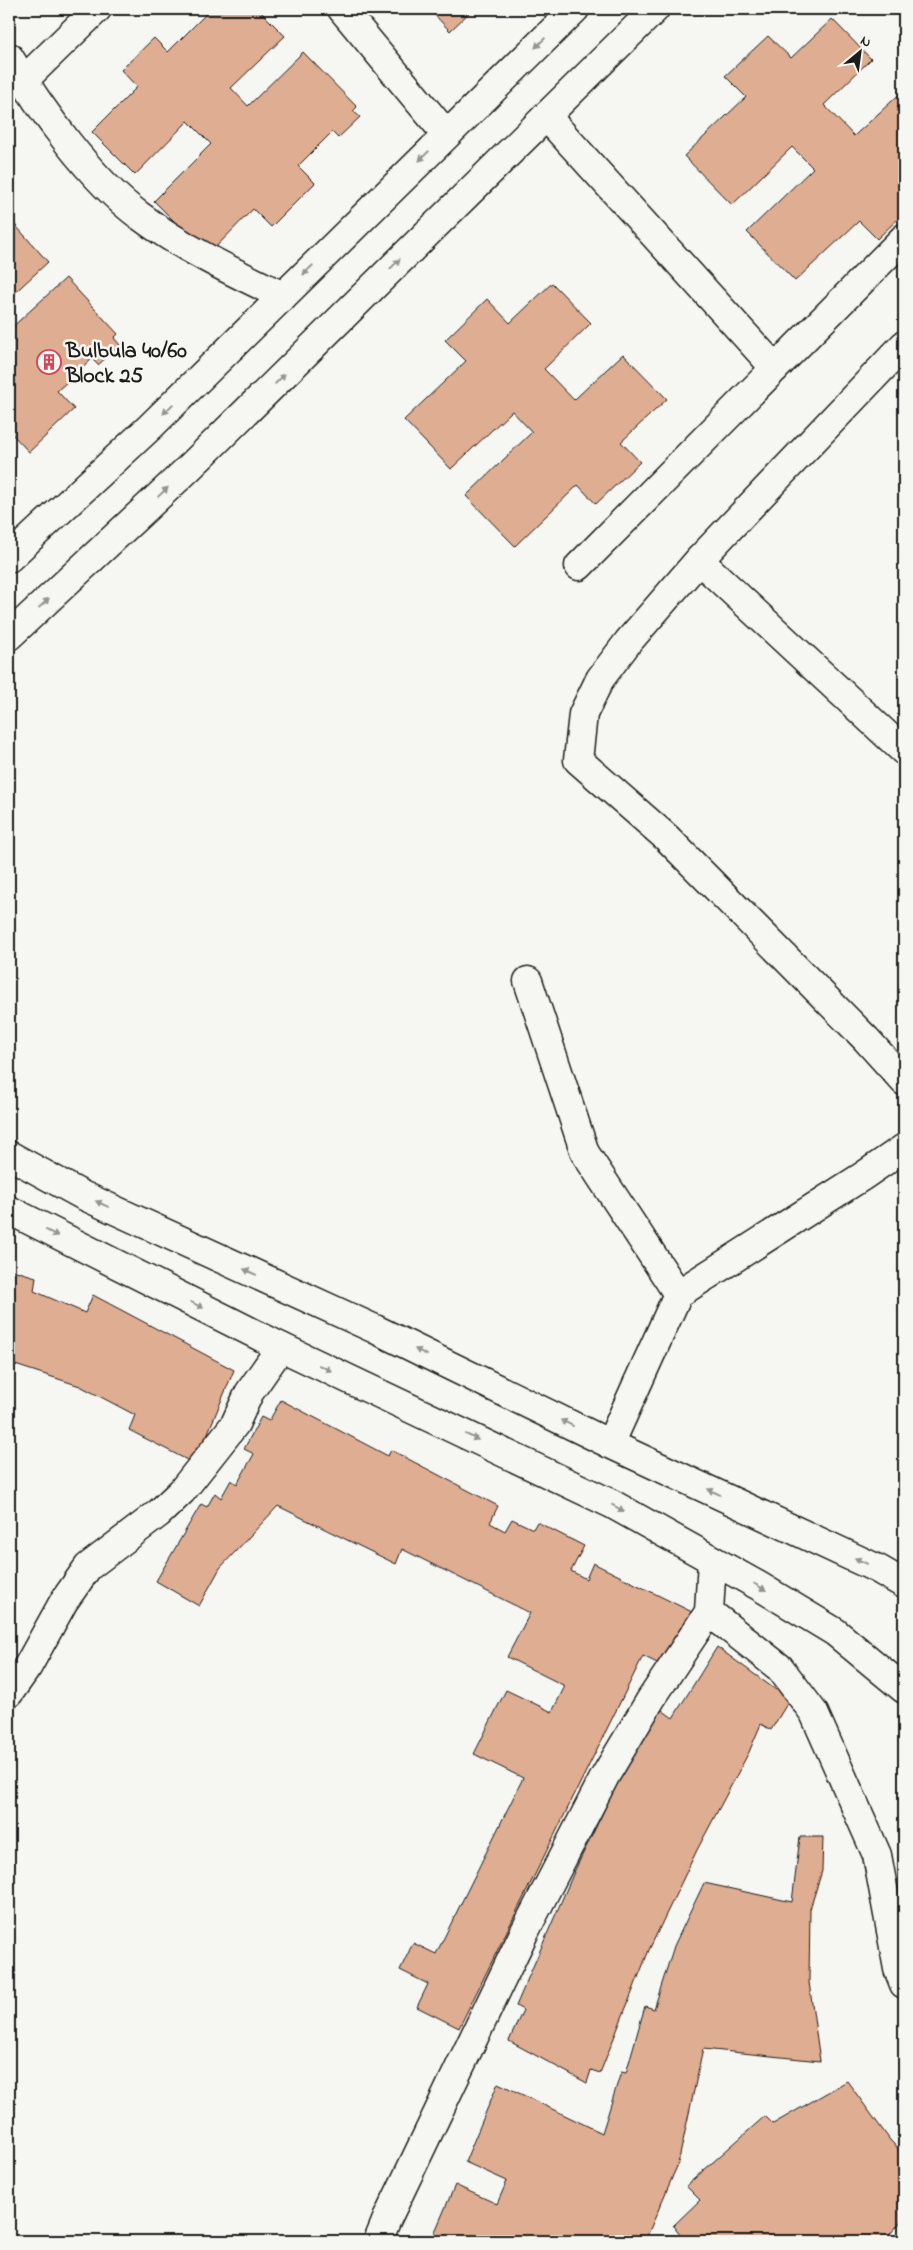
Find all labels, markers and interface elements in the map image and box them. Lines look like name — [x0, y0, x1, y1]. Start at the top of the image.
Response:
north arrow — [836, 28, 886, 78]
text: N — [856, 30, 875, 53]
one-way arrow — [535, 37, 547, 49]
one-way arrow — [418, 150, 430, 162]
one-way arrow — [389, 258, 401, 270]
one-way arrow — [303, 264, 315, 276]
place label: Bulbula 40/60 Block 25 — [65, 336, 187, 393]
building icon: Bulbula 40/60 Block 25 — [36, 349, 62, 375]
one-way arrow — [273, 373, 285, 385]
one-way arrow — [162, 403, 174, 415]
one-way arrow — [157, 486, 169, 498]
one-way arrow — [38, 597, 50, 609]
one-way arrow — [95, 1200, 109, 1208]
one-way arrow — [45, 1230, 59, 1238]
one-way arrow — [243, 1268, 257, 1276]
one-way arrow — [190, 1301, 205, 1309]
one-way arrow — [414, 1348, 428, 1356]
one-way arrow — [318, 1364, 332, 1372]
one-way arrow — [560, 1419, 574, 1427]
one-way arrow — [465, 1434, 479, 1442]
one-way arrow — [707, 1488, 721, 1496]
one-way arrow — [611, 1504, 626, 1512]
one-way arrow — [854, 1557, 868, 1565]
one-way arrow — [754, 1582, 767, 1591]

